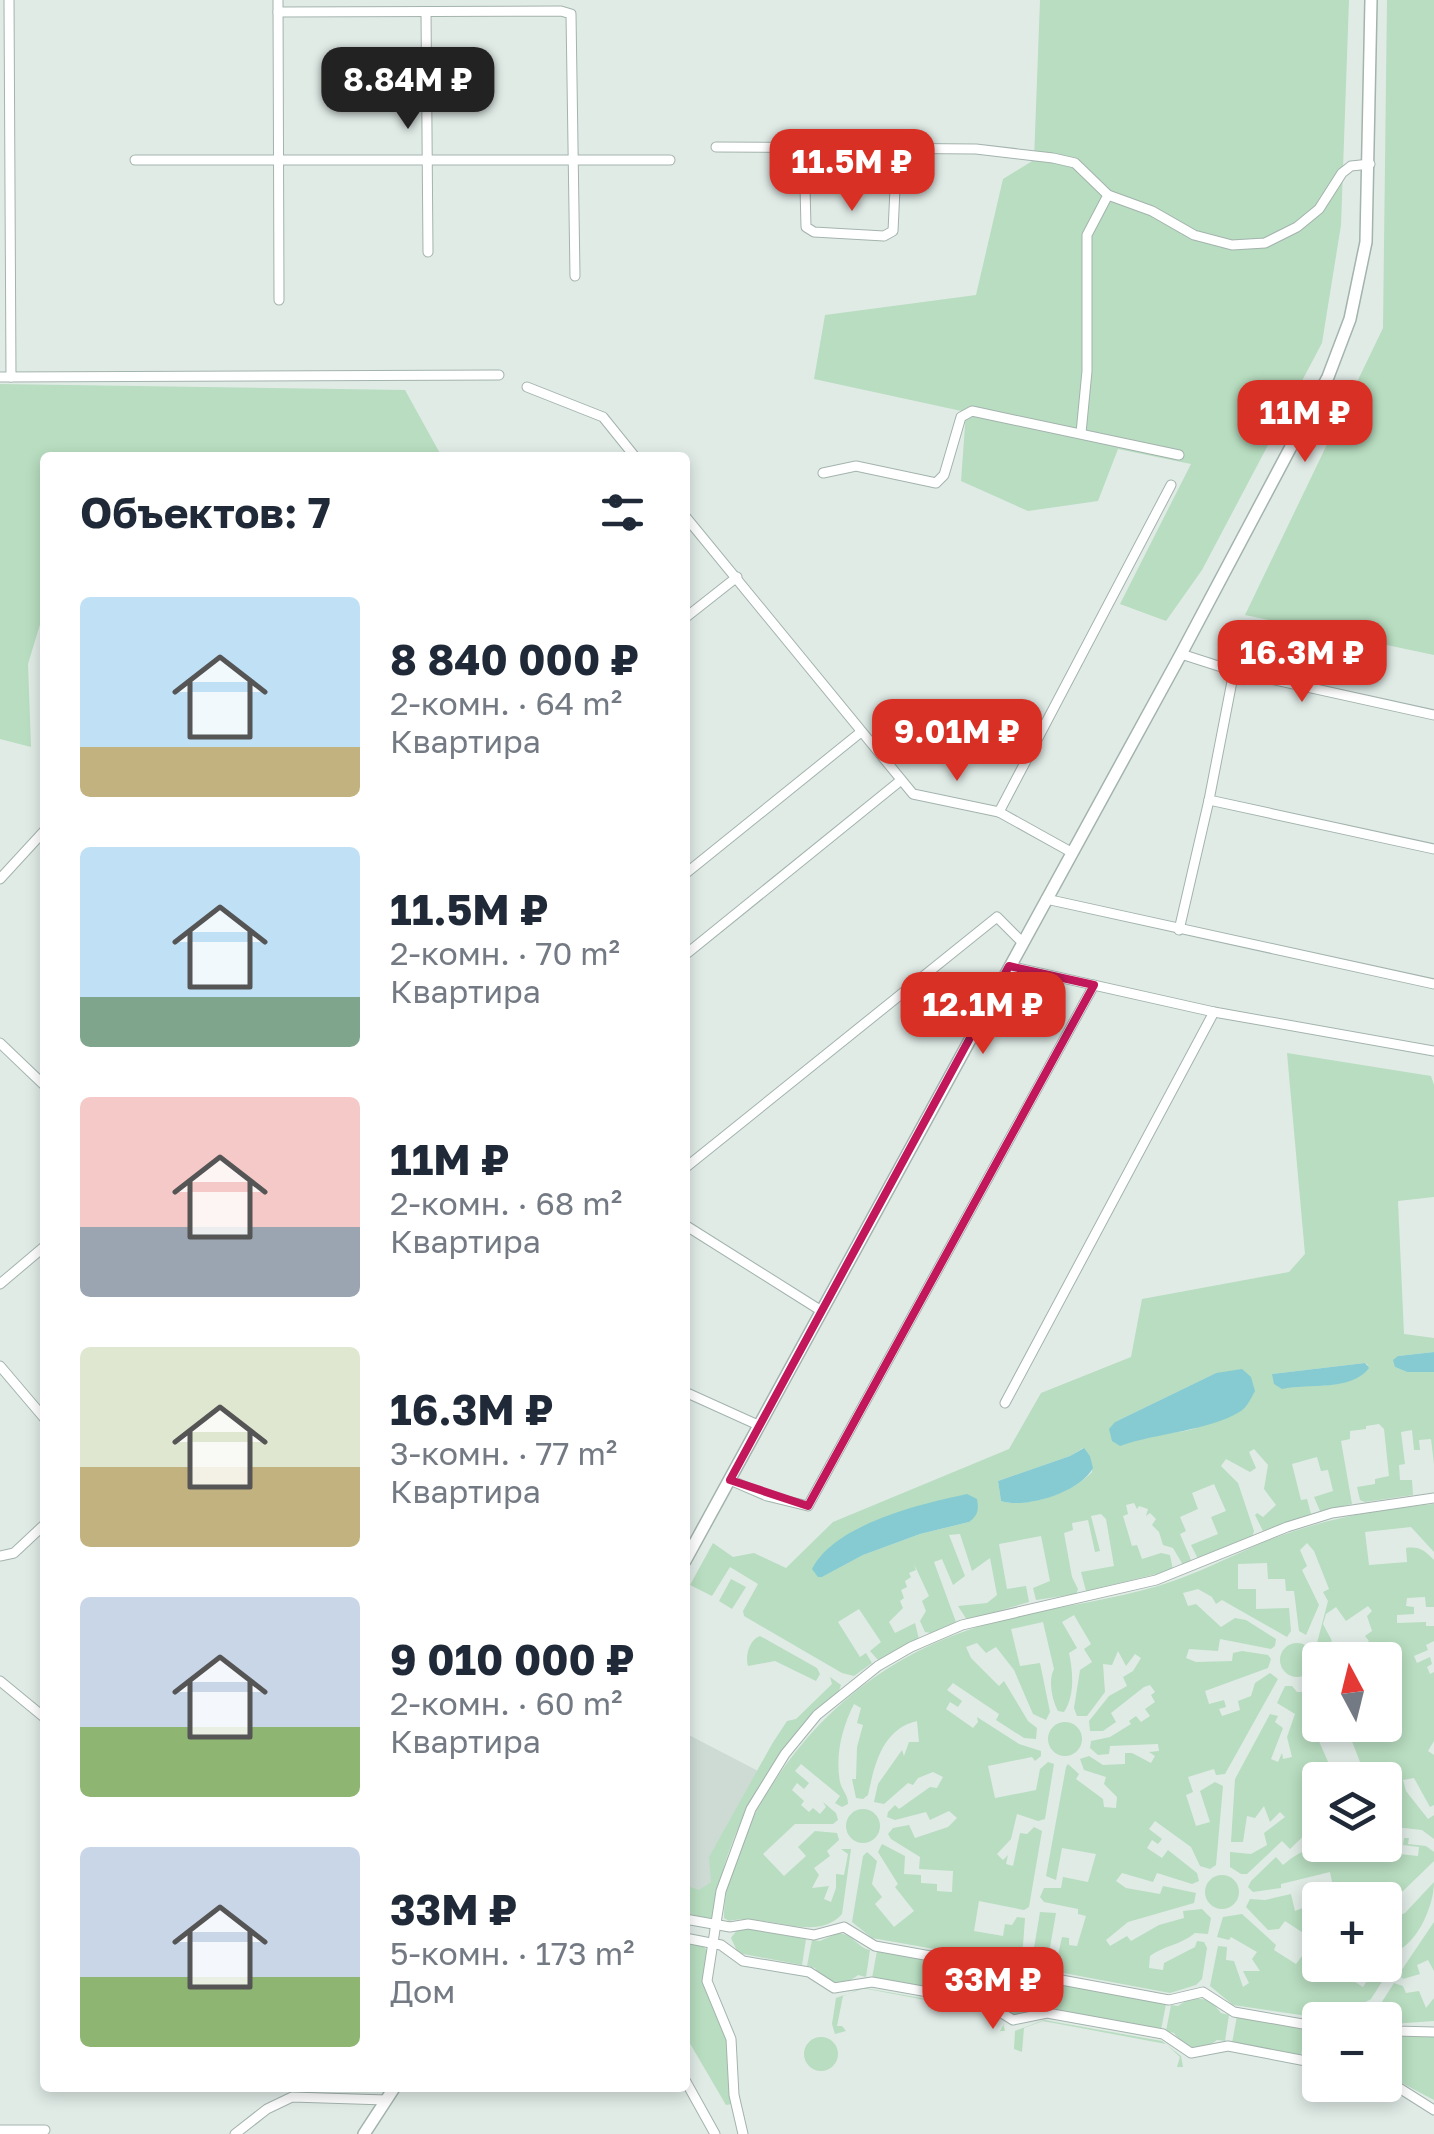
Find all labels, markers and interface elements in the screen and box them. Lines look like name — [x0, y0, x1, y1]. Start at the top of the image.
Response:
pin: 8.84M ₽ — [316, 47, 500, 132]
text: 8.84M ₽ — [343, 60, 473, 98]
pin: 11.5M ₽ — [760, 129, 944, 214]
text: 11.5M ₽ — [792, 142, 912, 180]
pin: 11M ₽ — [1235, 380, 1375, 465]
text: 11M ₽ — [1259, 393, 1351, 431]
icon: filters — [595, 485, 650, 540]
text: Объектов: 7 — [80, 487, 331, 537]
pin: 16.3M ₽ — [1210, 620, 1394, 705]
text: 16.3M ₽ — [1240, 633, 1364, 671]
text: 8 840 000 ₽ — [390, 634, 639, 684]
icon: home — [160, 637, 280, 757]
text: 2-комн. · 64 m² — [390, 684, 622, 722]
pin: 9.01M ₽ — [865, 699, 1049, 784]
text: 9.01M ₽ — [894, 712, 1020, 750]
text: Квартира — [390, 722, 541, 760]
text: 11.5M ₽ — [390, 884, 549, 934]
icon: home — [160, 887, 280, 1007]
text: 2-комн. · 70 m² — [390, 934, 620, 972]
text: Квартира — [390, 972, 541, 1010]
pin: 12.1M ₽ — [891, 972, 1075, 1057]
text: 12.1M ₽ — [923, 985, 1043, 1023]
text: 11M ₽ — [390, 1134, 510, 1184]
icon: home — [160, 1137, 280, 1257]
text: 2-комн. · 68 m² — [390, 1184, 622, 1222]
text: Квартира — [390, 1222, 541, 1260]
text: 16.3M ₽ — [390, 1384, 554, 1434]
icon: home — [160, 1387, 280, 1507]
text: 3-комн. · 77 m² — [390, 1434, 617, 1472]
text: Квартира — [390, 1472, 541, 1510]
text: 9 010 000 ₽ — [390, 1634, 635, 1684]
icon: home — [160, 1637, 280, 1757]
north arrow — [1302, 1642, 1402, 1742]
map controls — [1302, 1642, 1402, 2102]
text: 2-комн. · 60 m² — [390, 1684, 622, 1722]
text: Квартира — [390, 1722, 541, 1760]
button: layers — [1302, 1762, 1402, 1862]
button: + — [1302, 1882, 1402, 1982]
text: 33M ₽ — [390, 1884, 517, 1934]
icon: home — [160, 1887, 280, 2007]
text: 5-комн. · 173 m² — [390, 1934, 634, 1972]
pin: 33M ₽ — [923, 1947, 1063, 2032]
text: 33M ₽ — [944, 1960, 1042, 1998]
text: Дом — [390, 1972, 455, 2010]
button: − — [1302, 2002, 1402, 2102]

